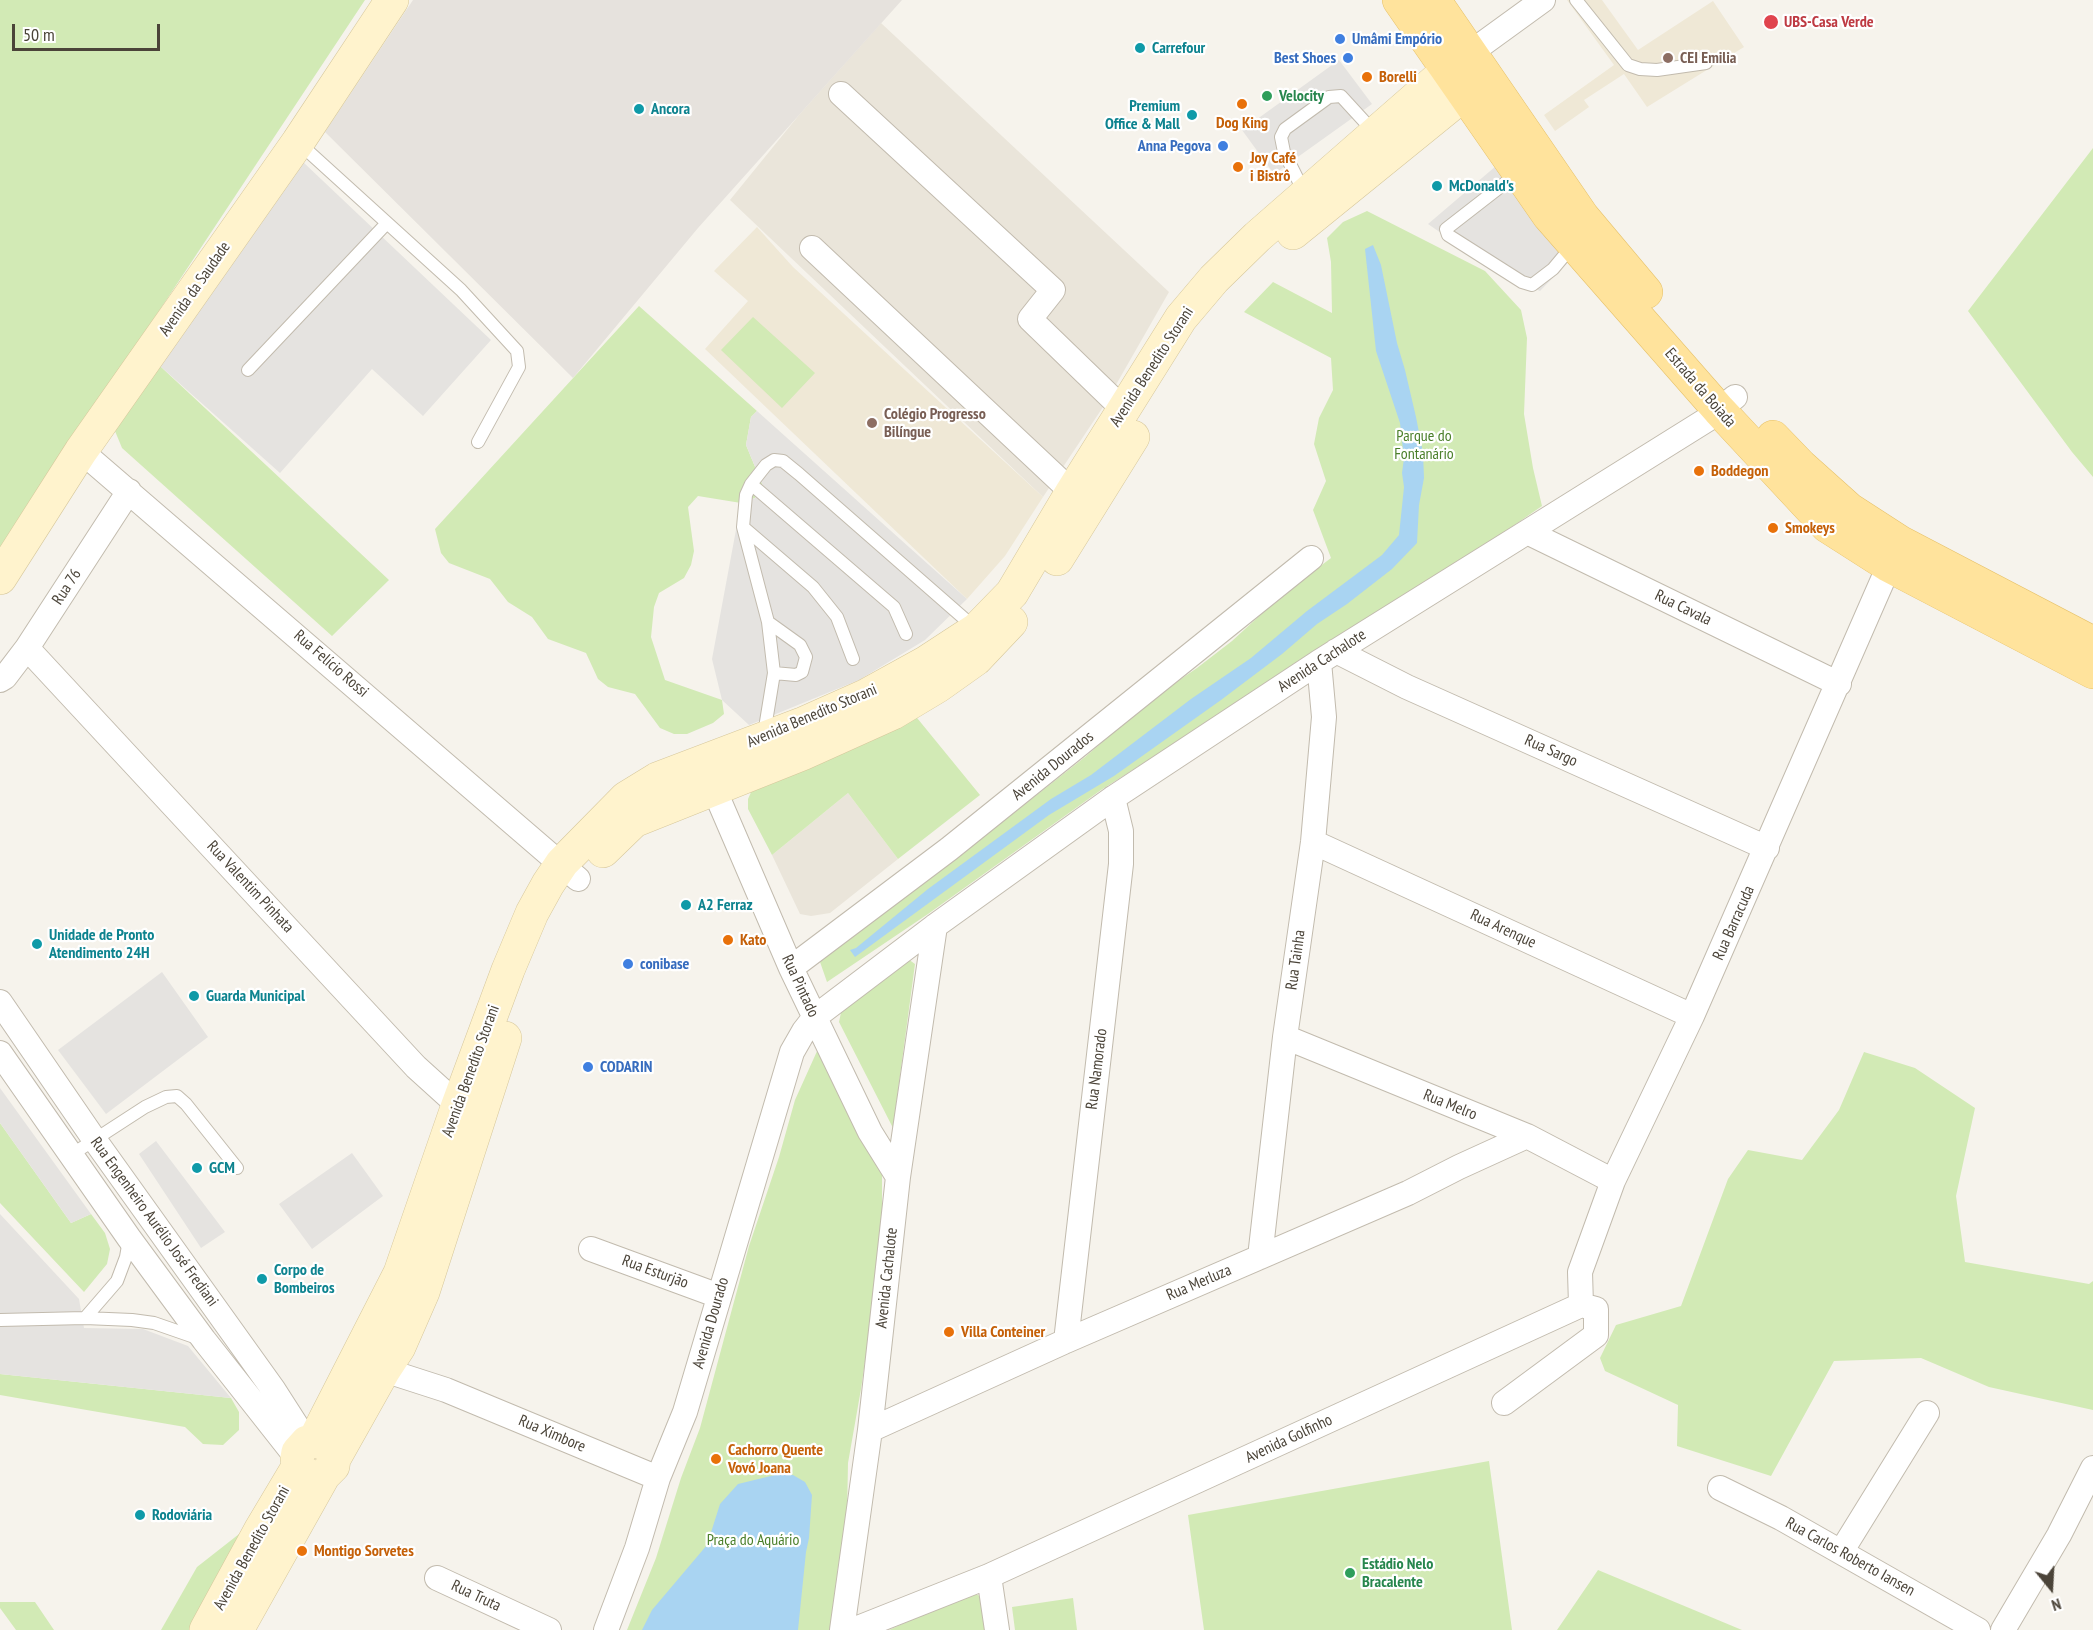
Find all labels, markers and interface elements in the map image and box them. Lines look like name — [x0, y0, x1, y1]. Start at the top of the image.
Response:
scale bar — [15, 12, 164, 50]
place label: UBS-Casa Verde — [1784, 12, 1874, 32]
marker: UBS-Casa Verde — [1762, 13, 1780, 31]
text: 50 m — [23, 23, 55, 46]
place label: Umâmi Empório — [1352, 29, 1442, 49]
marker: Umâmi Empório — [1333, 32, 1347, 46]
place label: Carrefour — [1152, 38, 1205, 58]
marker: Carrefour — [1133, 41, 1147, 55]
place label: Best Shoes — [1274, 48, 1336, 68]
place label: CEI Emilia — [1680, 48, 1736, 68]
marker: Best Shoes — [1341, 51, 1355, 65]
marker: CEI Emilia — [1661, 51, 1675, 65]
place label: Borelli — [1379, 67, 1417, 87]
marker: Borelli — [1360, 70, 1374, 84]
place label: Velocity — [1279, 86, 1324, 106]
marker: Velocity — [1260, 89, 1274, 103]
place label: Premium Office & Mall — [1105, 96, 1180, 134]
marker: Dog King — [1235, 97, 1249, 111]
place label: Ancora — [651, 99, 690, 119]
marker: Ancora — [632, 102, 646, 116]
marker: Premium Office & Mall — [1185, 108, 1199, 122]
place label: Dog King — [1216, 113, 1268, 133]
place label: Anna Pegova — [1138, 136, 1211, 156]
marker: Anna Pegova — [1216, 139, 1230, 153]
place label: Joy Café i Bistrô — [1250, 148, 1296, 186]
marker: Joy Café i Bistrô — [1231, 160, 1245, 174]
place label: McDonald's — [1449, 176, 1514, 196]
marker: McDonald's — [1430, 179, 1444, 193]
street label: Avenida da Saudade — [155, 238, 235, 340]
street label: Avenida Benedito Storani — [1106, 303, 1198, 431]
street label: Estrada da Boiada — [1660, 345, 1740, 431]
place label: Colégio Progresso Bilíngue — [884, 404, 986, 442]
marker: Colégio Progresso Bilíngue — [865, 416, 879, 430]
park label: Parque do Fontanário — [1394, 426, 1454, 464]
place label: Boddegon — [1711, 461, 1768, 481]
marker: Boddegon — [1692, 464, 1706, 478]
place label: Smokeys — [1785, 518, 1835, 538]
marker: Smokeys — [1766, 521, 1780, 535]
street label: Rua 76 — [48, 565, 86, 609]
street label: Rua Cavala — [1652, 586, 1714, 630]
street label: Avenida Cachalote — [1274, 625, 1370, 697]
street label: Rua Felício Rossi — [290, 626, 372, 702]
street label: Avenida Benedito Storani — [744, 680, 880, 752]
street label: Avenida Dourados — [1008, 727, 1098, 805]
street label: Rua Sargo — [1522, 731, 1580, 771]
street label: Rua Valentim Pinhata — [203, 837, 297, 937]
street label: Rua Barracuda — [1709, 883, 1759, 963]
place label: A2 Ferraz — [698, 895, 753, 915]
marker: A2 Ferraz — [679, 898, 693, 912]
street label: Rua Arenque — [1467, 905, 1539, 953]
place label: Unidade de Pronto Atendimento 24H — [49, 925, 154, 963]
street label: Rua Tainha — [1282, 929, 1310, 991]
place label: Kato — [740, 930, 766, 950]
marker: Kato — [721, 933, 735, 947]
marker: Unidade de Pronto Atendimento 24H — [30, 937, 44, 951]
street label: Rua Pintado — [777, 952, 823, 1020]
place label: conibase — [640, 954, 689, 974]
marker: conibase — [621, 957, 635, 971]
place label: Guarda Municipal — [206, 986, 305, 1006]
marker: Guarda Municipal — [187, 989, 201, 1003]
street label: Avenida Benedito Storani — [438, 1002, 504, 1140]
street label: Rua Namorado — [1083, 1027, 1111, 1111]
place label: CODARIN — [600, 1057, 652, 1077]
marker: CODARIN — [581, 1060, 595, 1074]
street label: Rua Melro — [1420, 1086, 1480, 1124]
street label: Rua Engenheiro Aurélio José Frediani — [86, 1134, 222, 1310]
place label: GCM — [209, 1158, 235, 1178]
marker: GCM — [190, 1161, 204, 1175]
street label: Avenida Cachalote — [872, 1227, 902, 1329]
street label: Rua Esturjão — [619, 1251, 691, 1293]
place label: Corpo de Bombeiros — [274, 1260, 335, 1298]
street label: Rua Merluza — [1164, 1261, 1234, 1305]
marker: Corpo de Bombeiros — [255, 1272, 269, 1286]
street label: Avenida Dourado — [689, 1275, 733, 1371]
place label: Villa Conteiner — [961, 1322, 1045, 1342]
marker: Villa Conteiner — [942, 1325, 956, 1339]
street label: Rua Ximbore — [516, 1411, 588, 1457]
street label: Avenida Golfinho — [1243, 1411, 1335, 1467]
place label: Cachorro Quente Vovó Joana — [728, 1440, 823, 1478]
marker: Cachorro Quente Vovó Joana — [709, 1452, 723, 1466]
street label: Avenida Benedito Storani — [210, 1482, 294, 1614]
place label: Rodoviária — [152, 1505, 212, 1525]
marker: Rodoviária — [133, 1508, 147, 1522]
street label: Rua Carlos Roberto Iansen — [1782, 1513, 1918, 1601]
park label: Praça do Aquário — [707, 1530, 799, 1550]
place label: Montigo Sorvetes — [314, 1541, 414, 1561]
marker: Montigo Sorvetes — [295, 1544, 309, 1558]
place label: Estádio Nelo Bracalente — [1362, 1554, 1433, 1592]
north arrow — [2021, 1558, 2081, 1618]
marker: Estádio Nelo Bracalente — [1343, 1566, 1357, 1580]
street label: Rua Truta — [448, 1576, 504, 1616]
text: N — [2049, 1594, 2064, 1616]

